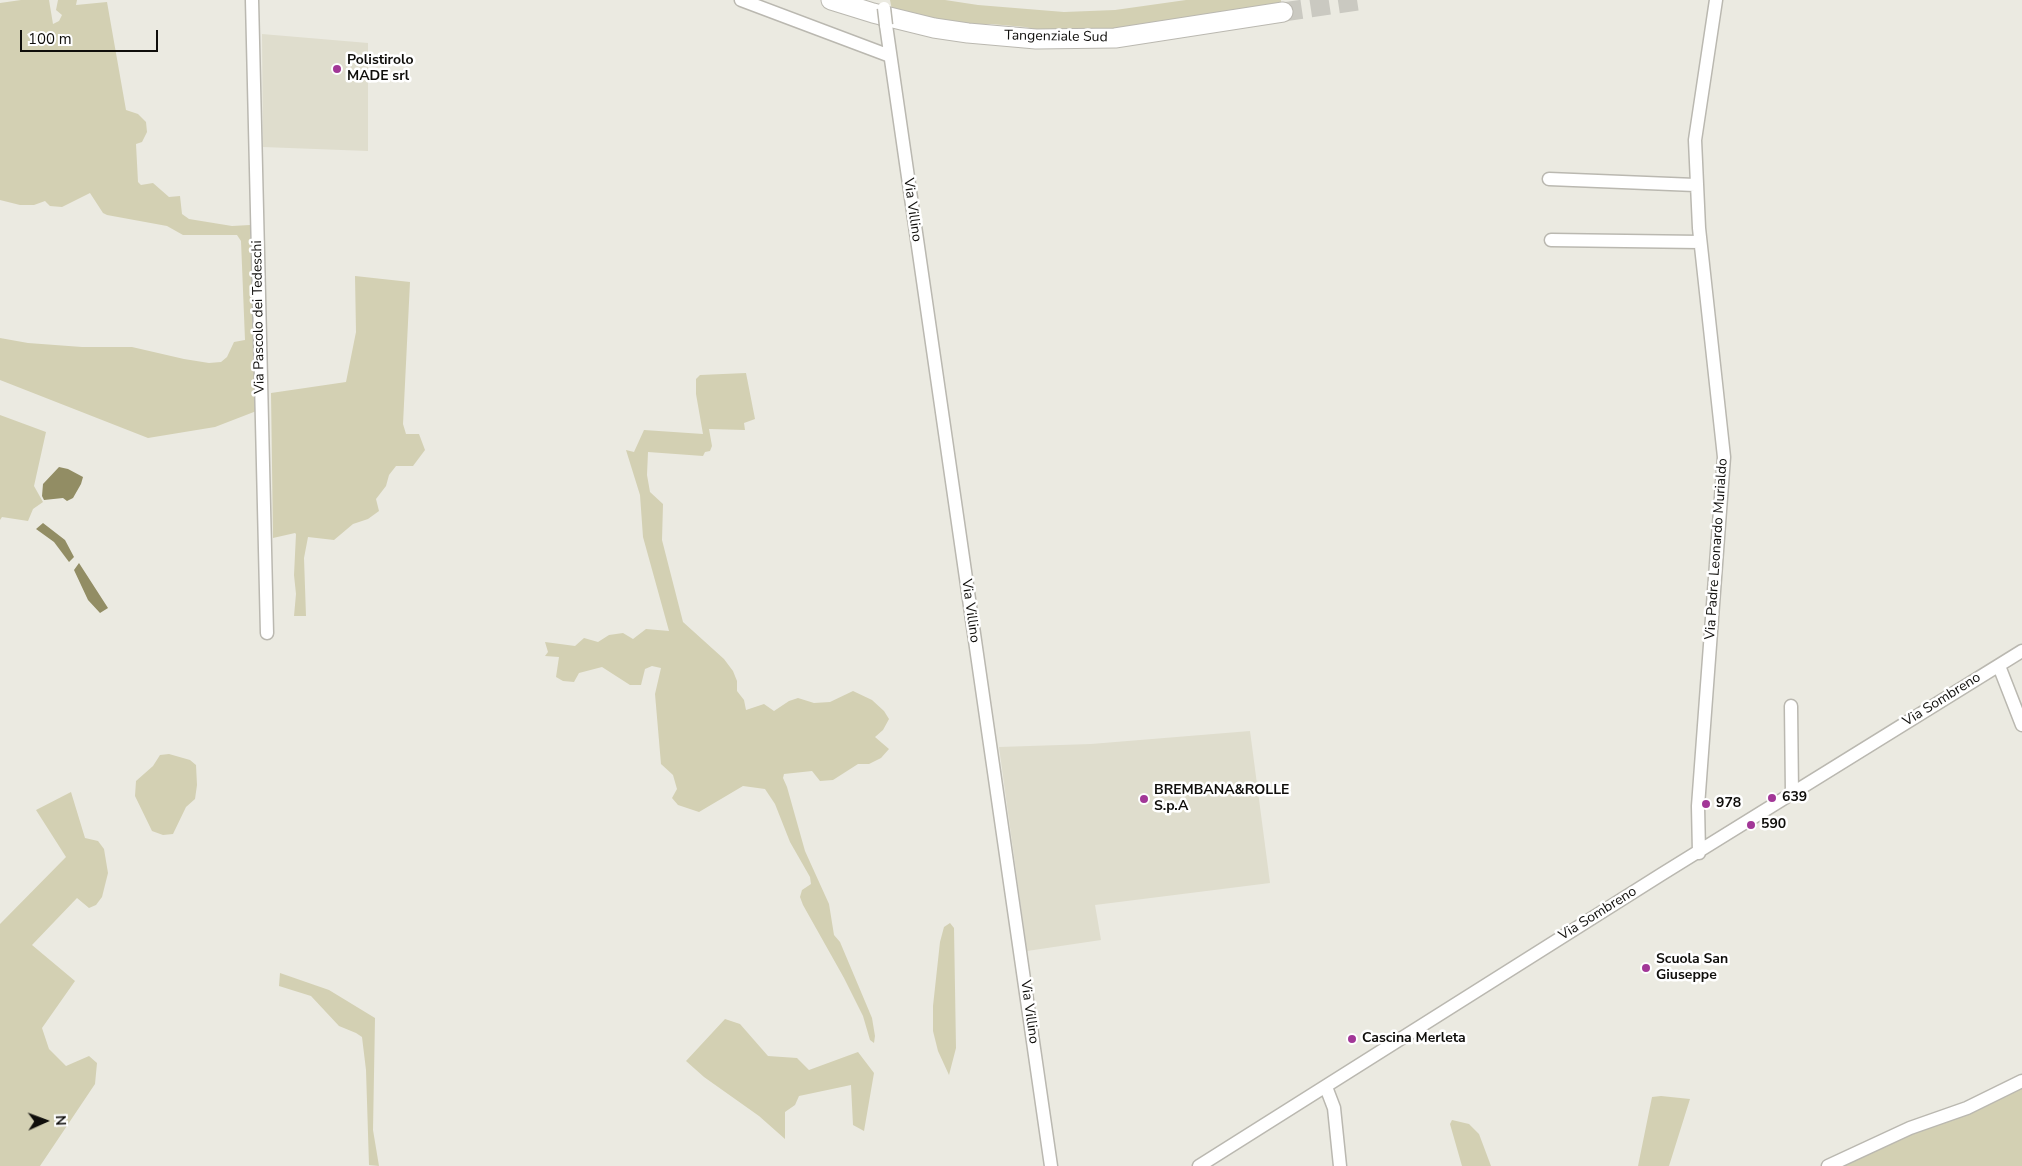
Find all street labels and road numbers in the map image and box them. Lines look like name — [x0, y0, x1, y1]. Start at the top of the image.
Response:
street label: Tangenziale Sud — [1004, 28, 1108, 46]
street label: Via Villino — [899, 177, 925, 243]
street label: Via Pascolo dei Tedeschi — [249, 240, 269, 394]
street label: Via Padre Leonardo Murialdo — [1702, 458, 1732, 640]
street label: Via Villino — [957, 578, 983, 644]
street label: Via Sombreno — [1900, 669, 1984, 731]
street label: Via Sombreno — [1556, 883, 1640, 945]
street label: Via Villino — [1016, 979, 1042, 1045]

